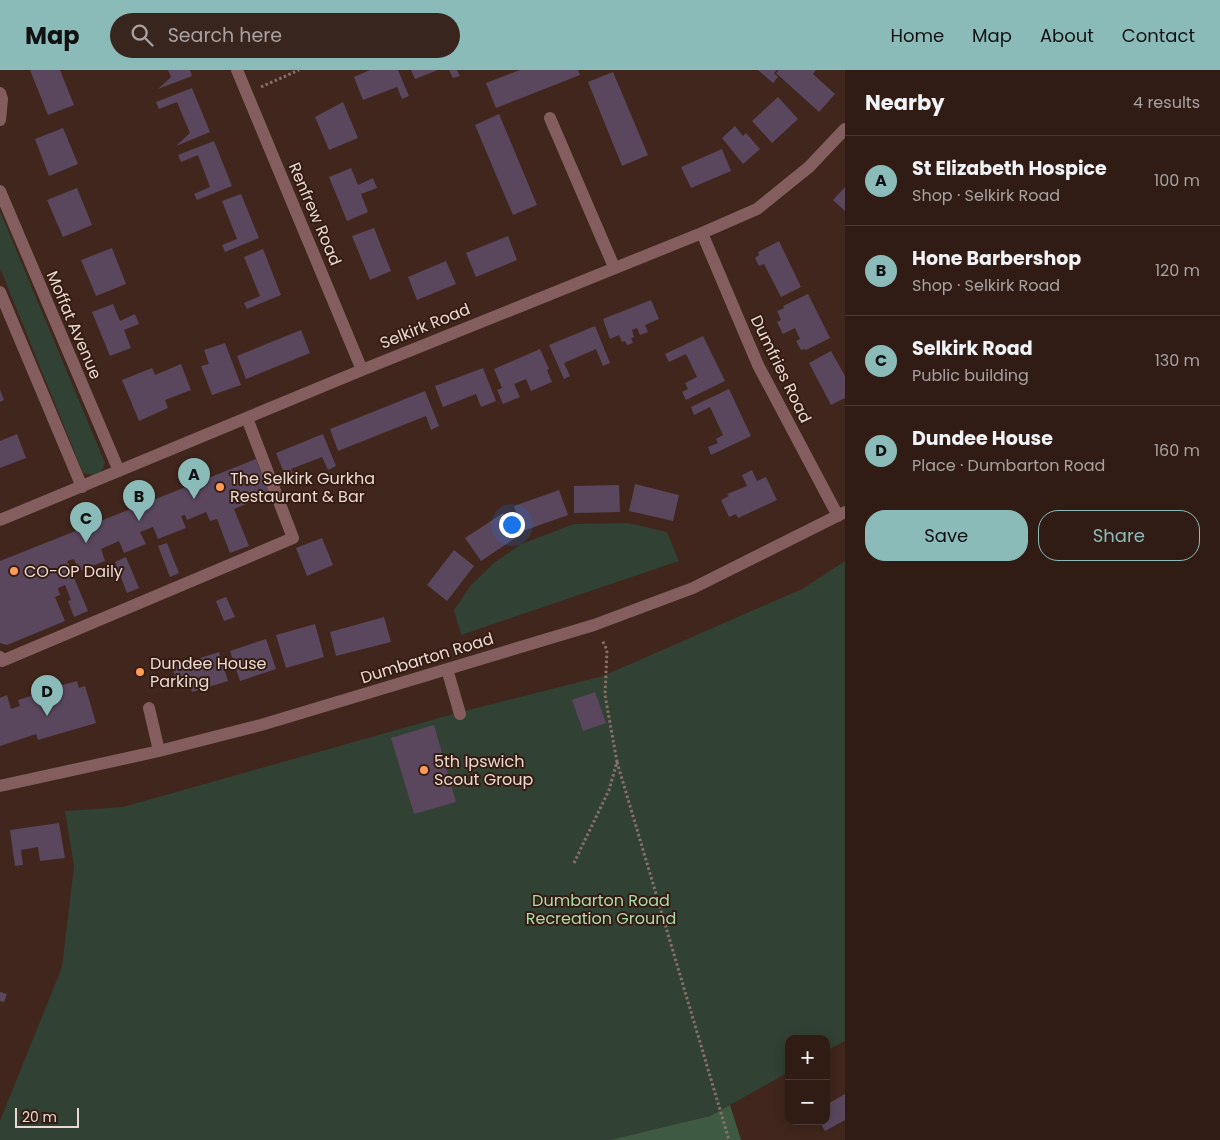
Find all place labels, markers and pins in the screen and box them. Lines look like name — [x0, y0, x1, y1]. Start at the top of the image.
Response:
pin: A — [178, 458, 210, 499]
place label: The Selkirk Gurkha Restaurant & Bar — [230, 467, 375, 508]
pin: B — [123, 480, 155, 521]
marker: The Selkirk Gurkha Restaurant & Bar — [214, 481, 226, 493]
pin: C — [70, 502, 102, 543]
place label: CO-OP Daily — [24, 560, 123, 583]
marker: CO-OP Daily — [8, 565, 20, 577]
place label: Dundee House Parking — [150, 652, 267, 693]
marker: Dundee House Parking — [134, 666, 146, 678]
pin: D — [31, 675, 63, 716]
place label: 5th Ipswich Scout Group — [434, 750, 534, 791]
marker: 5th Ipswich Scout Group — [418, 764, 430, 776]

